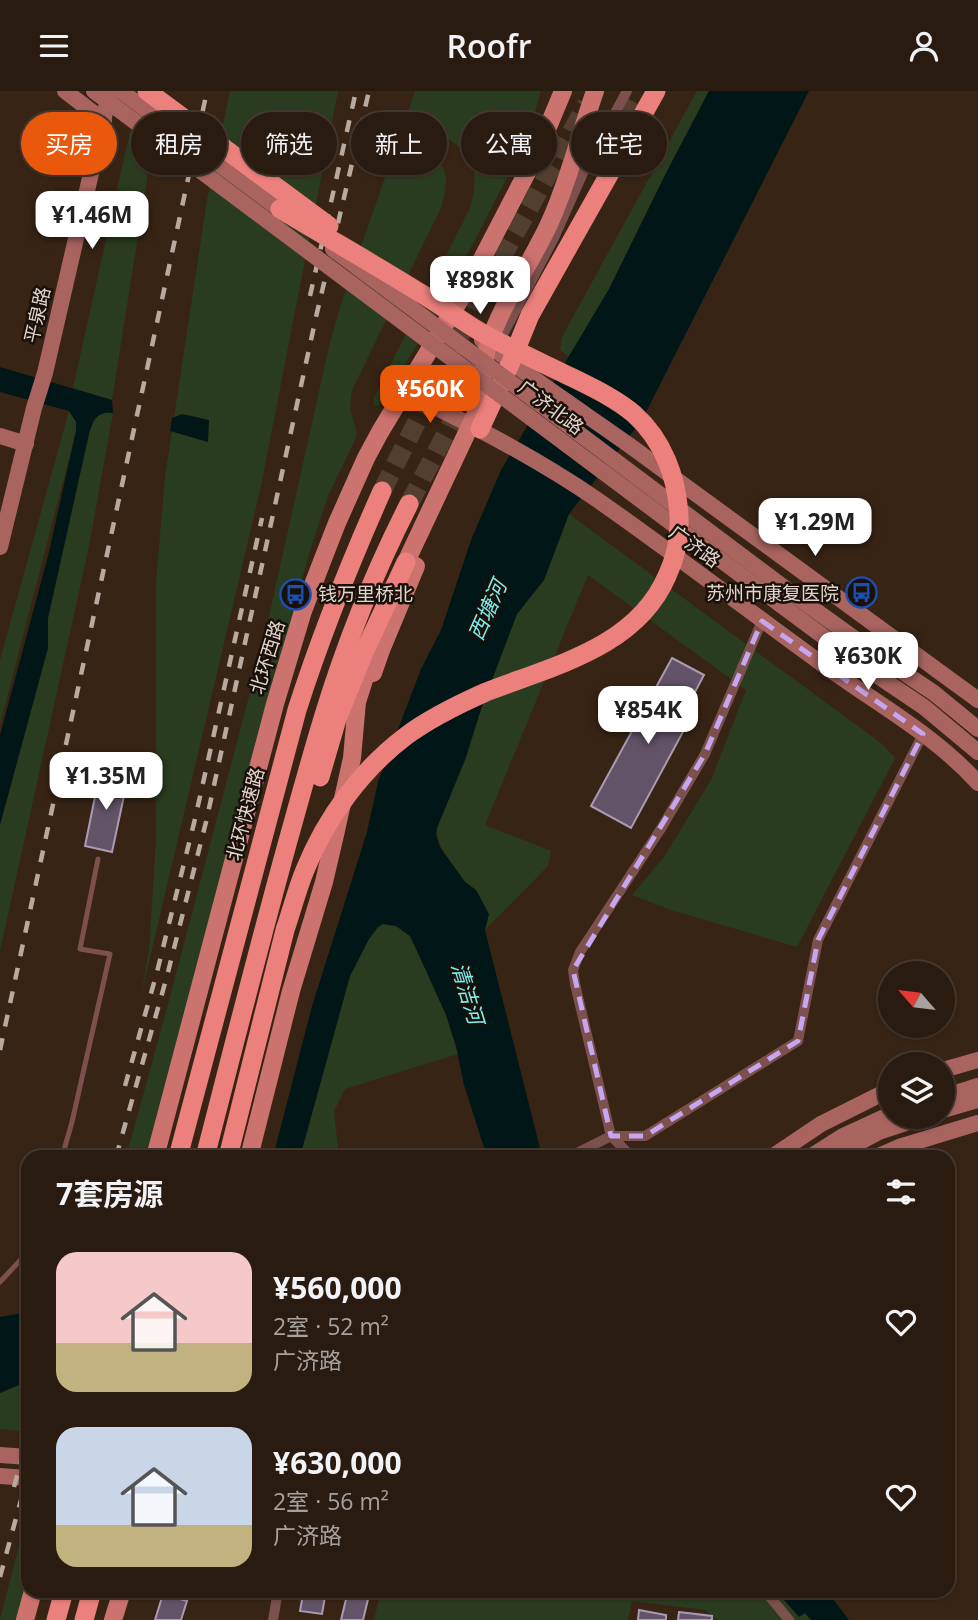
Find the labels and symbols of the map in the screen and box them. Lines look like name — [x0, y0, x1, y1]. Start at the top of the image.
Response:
pin: ¥1.46M — [35, 191, 149, 251]
pin: ¥898K — [431, 257, 529, 316]
street label: 平泉路 — [18, 284, 56, 346]
pin: ¥560K — [381, 365, 479, 425]
street label: 广济北路 — [513, 374, 589, 440]
pin: ¥1.29M — [758, 498, 872, 558]
street label: 广济路 — [664, 519, 726, 573]
water label: 西塘河 — [461, 572, 514, 644]
bus stop icon: 苏州市康复医院 — [845, 576, 879, 610]
bus stop icon: 钱万里桥北 — [278, 577, 312, 611]
place label: 苏州市康复医院 — [706, 580, 839, 606]
place label: 钱万里桥北 — [318, 581, 413, 607]
street label: 北环西路 — [243, 617, 291, 697]
pin: ¥630K — [819, 633, 917, 692]
pin: ¥854K — [599, 687, 697, 746]
pin: ¥1.35M — [49, 753, 163, 812]
street label: 北环快速路 — [220, 765, 270, 863]
water label: 清洁河 — [445, 959, 492, 1031]
north arrow — [878, 961, 956, 1038]

